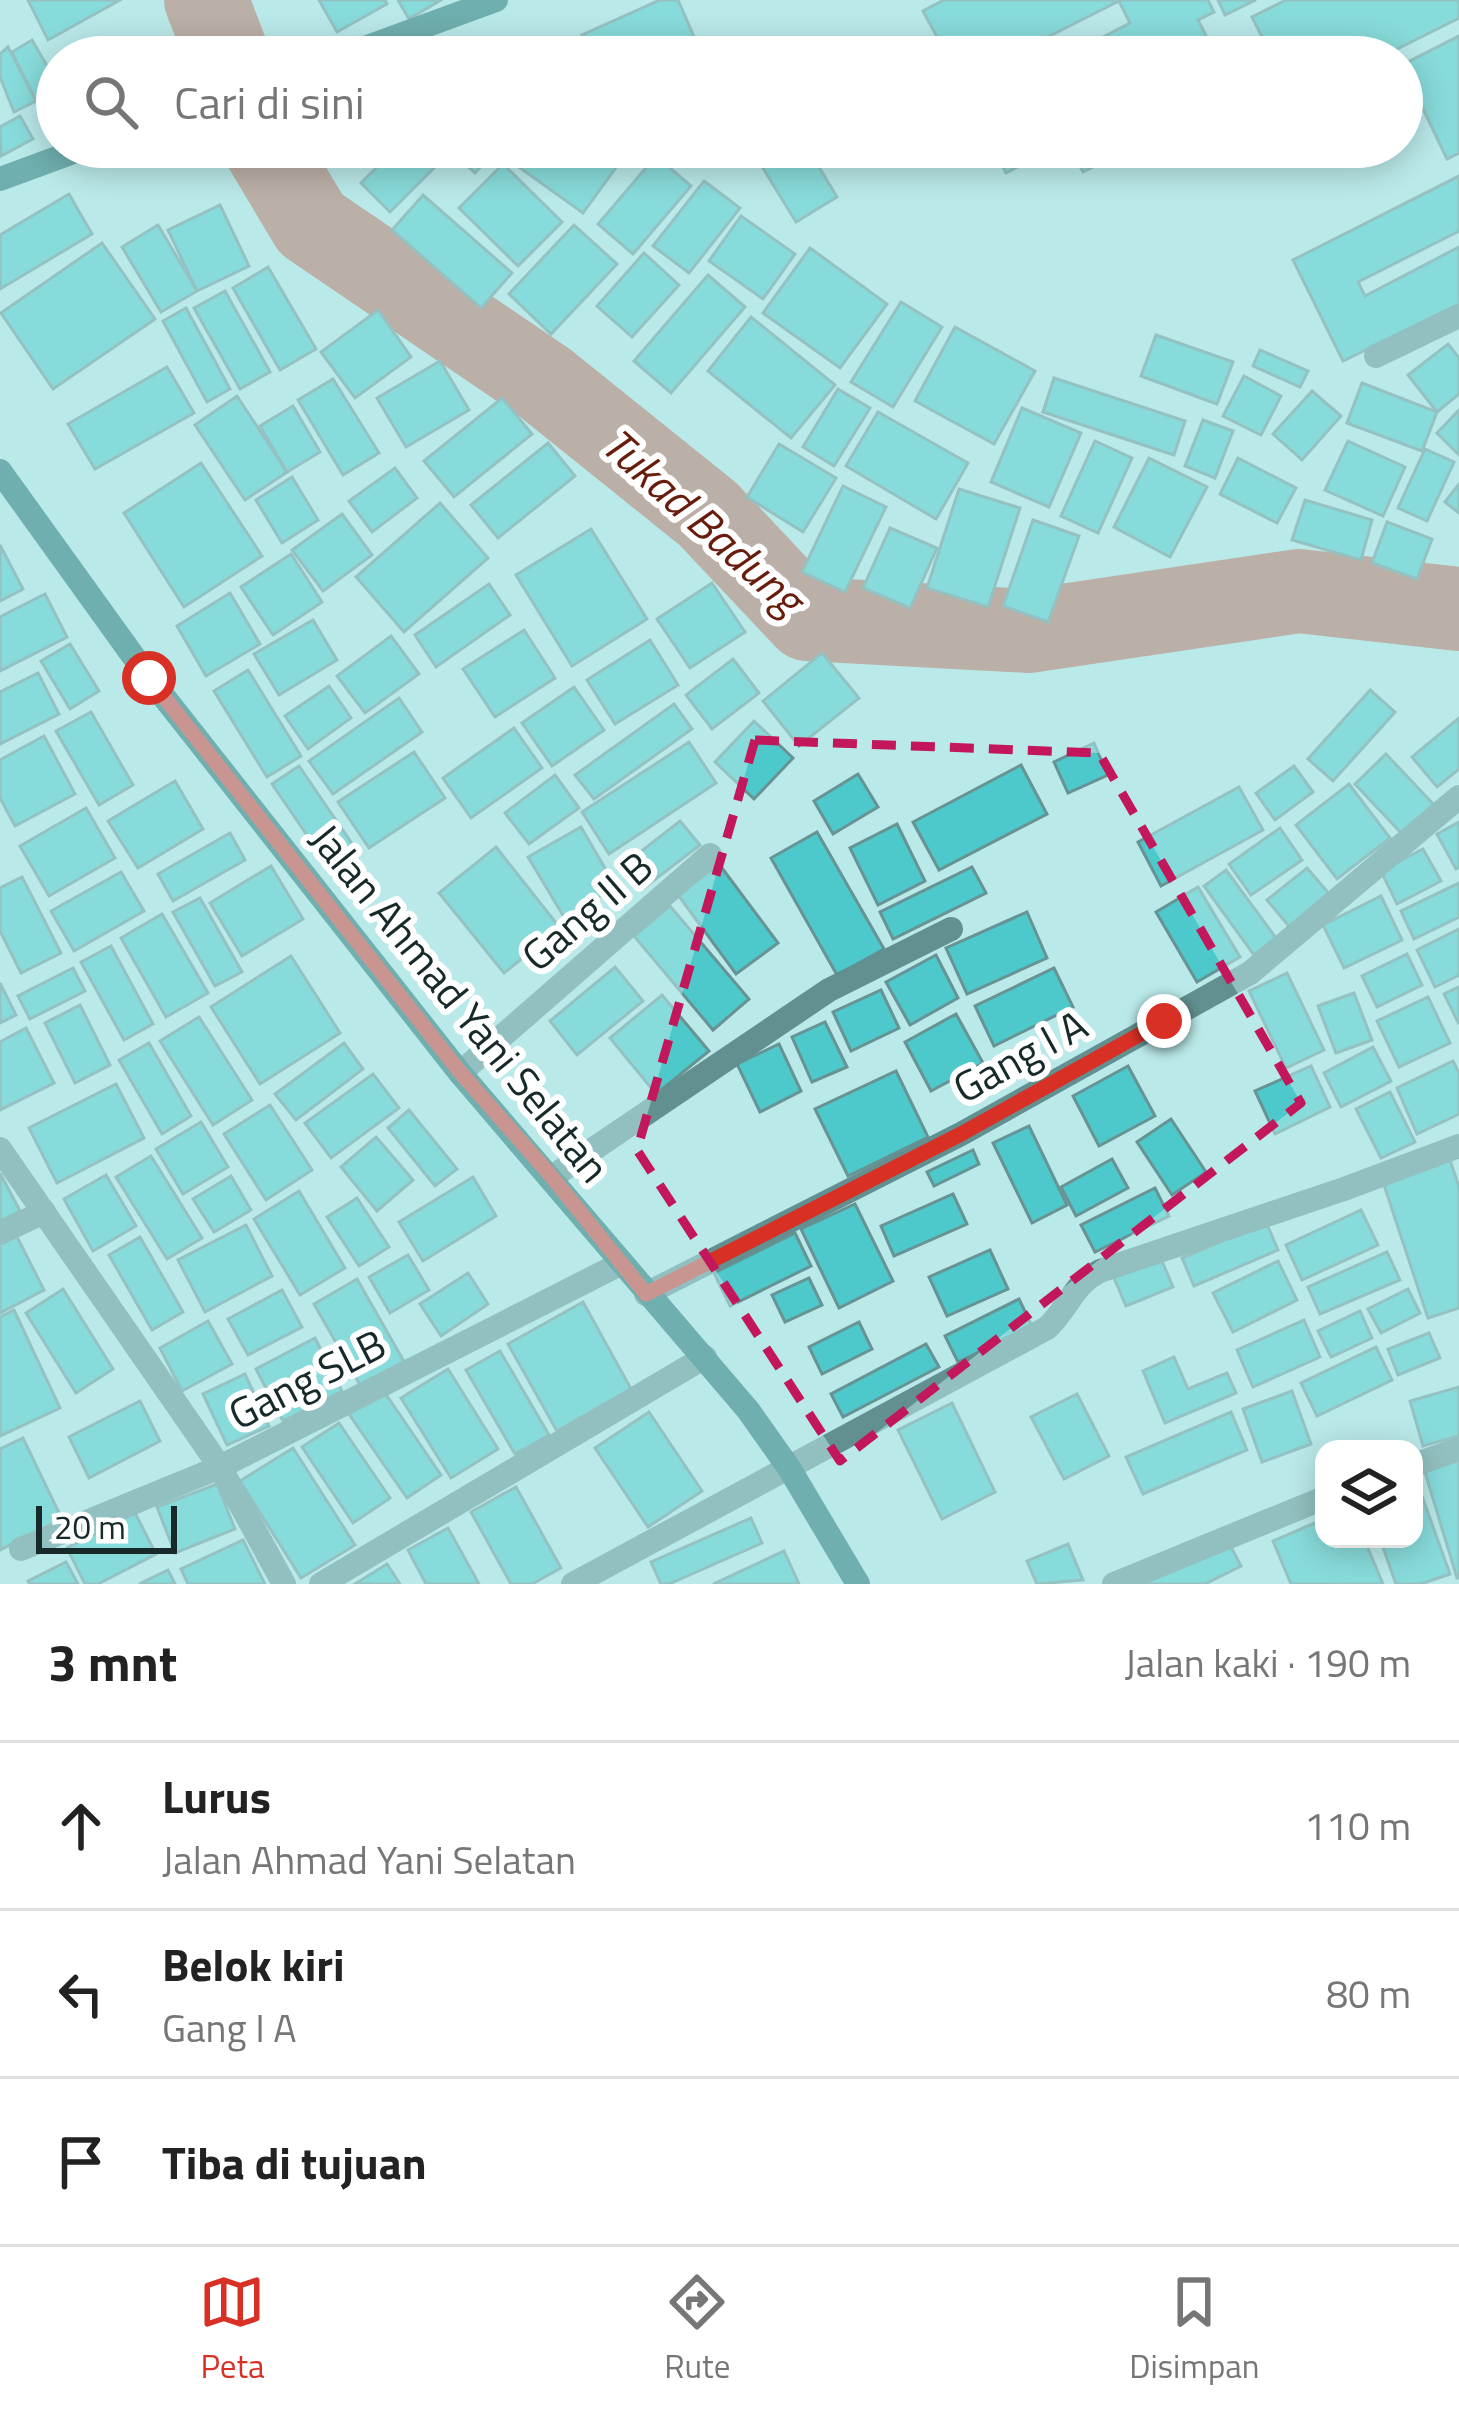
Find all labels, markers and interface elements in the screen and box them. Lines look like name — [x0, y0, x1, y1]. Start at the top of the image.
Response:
search box — [36, 36, 1423, 168]
text: Cari di sini — [174, 68, 365, 136]
icon: search — [78, 69, 144, 135]
water label: Tukad Badung — [587, 411, 824, 633]
route start — [122, 651, 176, 705]
street label: Jalan Ahmad Yani Selatan — [296, 809, 626, 1196]
street label: Gang II B — [506, 835, 666, 986]
street label: Gang I A — [941, 992, 1098, 1118]
route end — [1137, 994, 1191, 1048]
street label: Gang SLB — [217, 1311, 396, 1445]
map controls — [1315, 1440, 1423, 1548]
button: layers — [1315, 1440, 1423, 1548]
scale bar — [36, 1500, 177, 1553]
text: 20 m — [54, 1502, 126, 1552]
text: 3 mnt — [48, 1623, 177, 1701]
text: Jalan kaki · 190 m — [1124, 1633, 1411, 1692]
text: Lurus — [162, 1762, 271, 1830]
icon: ahead — [48, 1793, 114, 1859]
text: 110 m — [1304, 1796, 1411, 1855]
text: Jalan Ahmad Yani Selatan — [162, 1830, 576, 1889]
text: Belok kiri — [162, 1930, 345, 1998]
icon: left — [48, 1961, 114, 2027]
text: 80 m — [1326, 1964, 1411, 2023]
text: Gang I A — [162, 1998, 297, 2057]
text: Tiba di tujuan — [162, 2128, 427, 2196]
icon: arrive — [48, 2129, 114, 2195]
tab: Peta — [199, 2269, 265, 2391]
tab: Rute — [664, 2269, 730, 2391]
tab: Disimpan — [1129, 2269, 1260, 2391]

